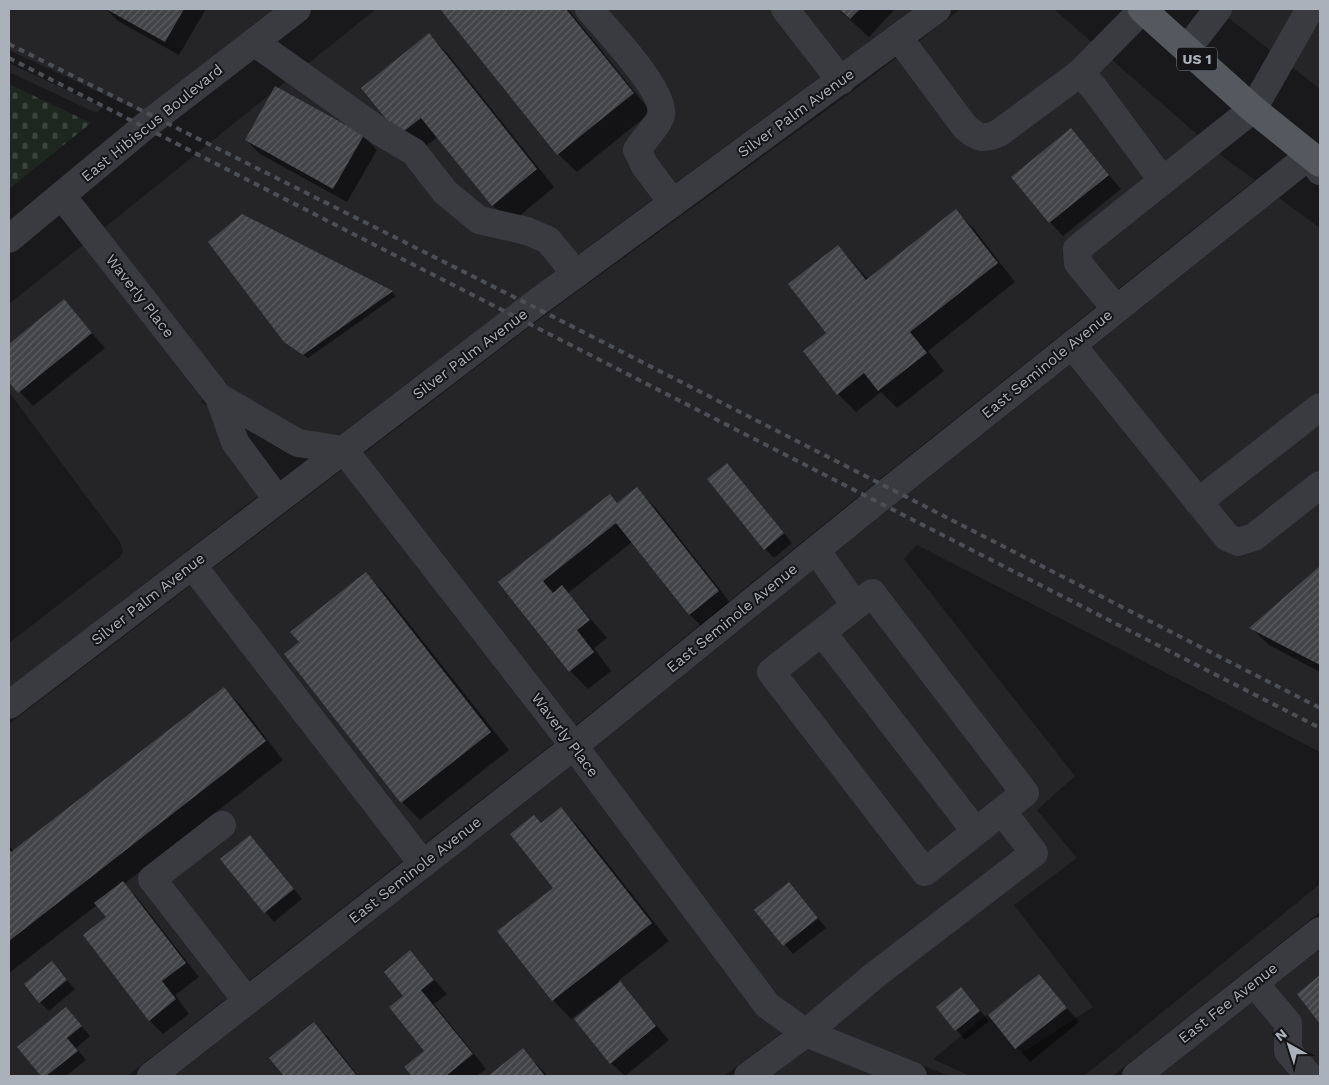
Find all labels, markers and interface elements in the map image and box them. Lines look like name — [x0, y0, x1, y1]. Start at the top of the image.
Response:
road number: US 1 — [1177, 48, 1217, 70]
street label: East Hibiscus Boulevard — [78, 60, 226, 186]
street label: Silver Palm Avenue — [734, 65, 858, 161]
street label: Waverly Place — [102, 251, 178, 341]
street label: Silver Palm Avenue — [409, 305, 531, 403]
street label: East Seminole Avenue — [978, 306, 1116, 422]
street label: Silver Palm Avenue — [88, 549, 208, 649]
street label: East Seminole Avenue — [663, 560, 801, 676]
street label: Waverly Place — [528, 689, 602, 781]
street label: East Seminole Avenue — [345, 813, 485, 927]
street label: East Fee Avenue — [1175, 959, 1281, 1047]
north arrow — [1264, 1020, 1314, 1070]
text: N — [1272, 1025, 1290, 1044]

